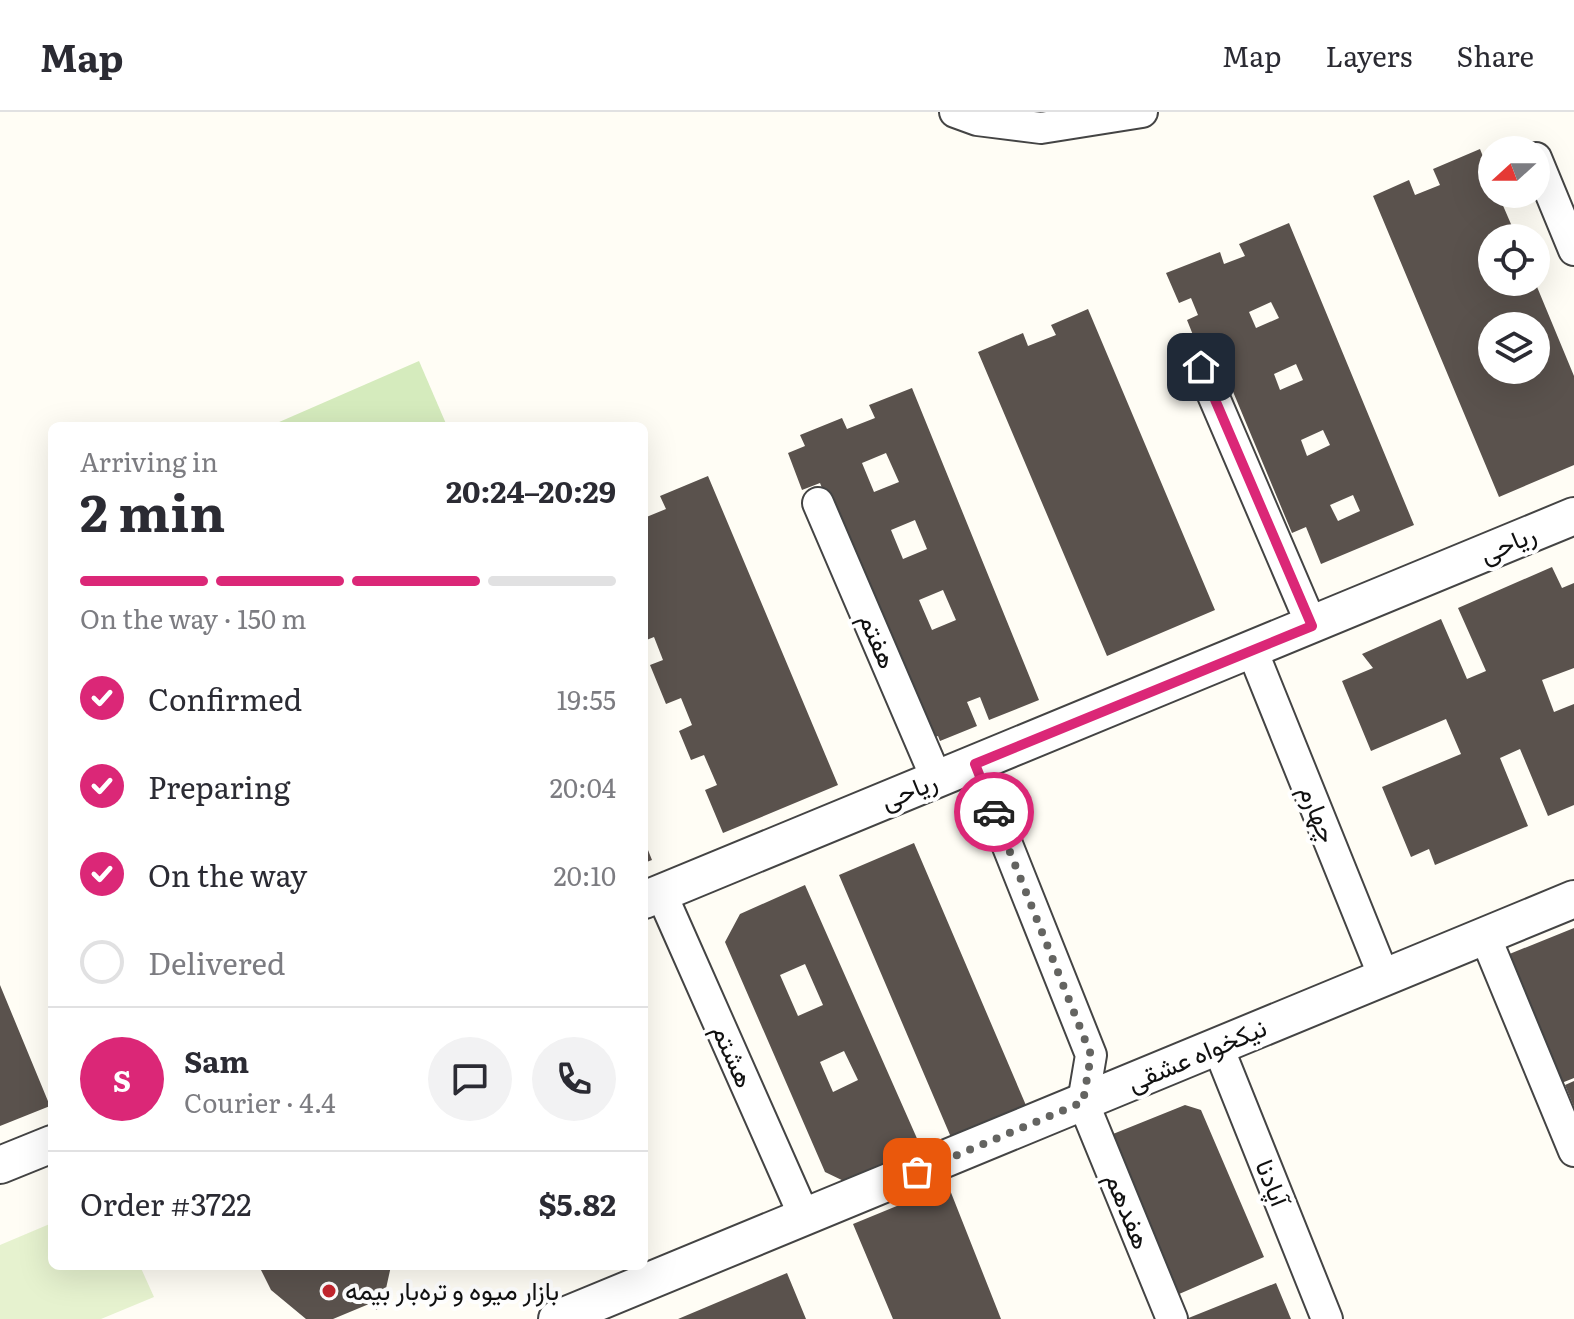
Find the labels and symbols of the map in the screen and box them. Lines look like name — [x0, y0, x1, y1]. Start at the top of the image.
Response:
north arrow — [1478, 136, 1550, 208]
pin — [1167, 333, 1235, 401]
street label: ریاحی — [1473, 512, 1541, 571]
street label: هفتم — [851, 606, 909, 674]
street label: ریاحی — [874, 760, 942, 818]
courier — [954, 772, 1034, 852]
street label: چهارم — [1290, 778, 1350, 848]
street label: نیکخواه عشقی — [1120, 1006, 1272, 1100]
street label: هشتم — [704, 1017, 766, 1093]
pin — [883, 1138, 951, 1206]
street label: آپادنا — [1246, 1153, 1302, 1214]
street label: هفدهم — [1097, 1166, 1163, 1254]
place label: بازار میوه و تره‌بار بیمه — [345, 1269, 559, 1308]
marker: بازار میوه و تره‌بار بیمه — [320, 1282, 338, 1300]

